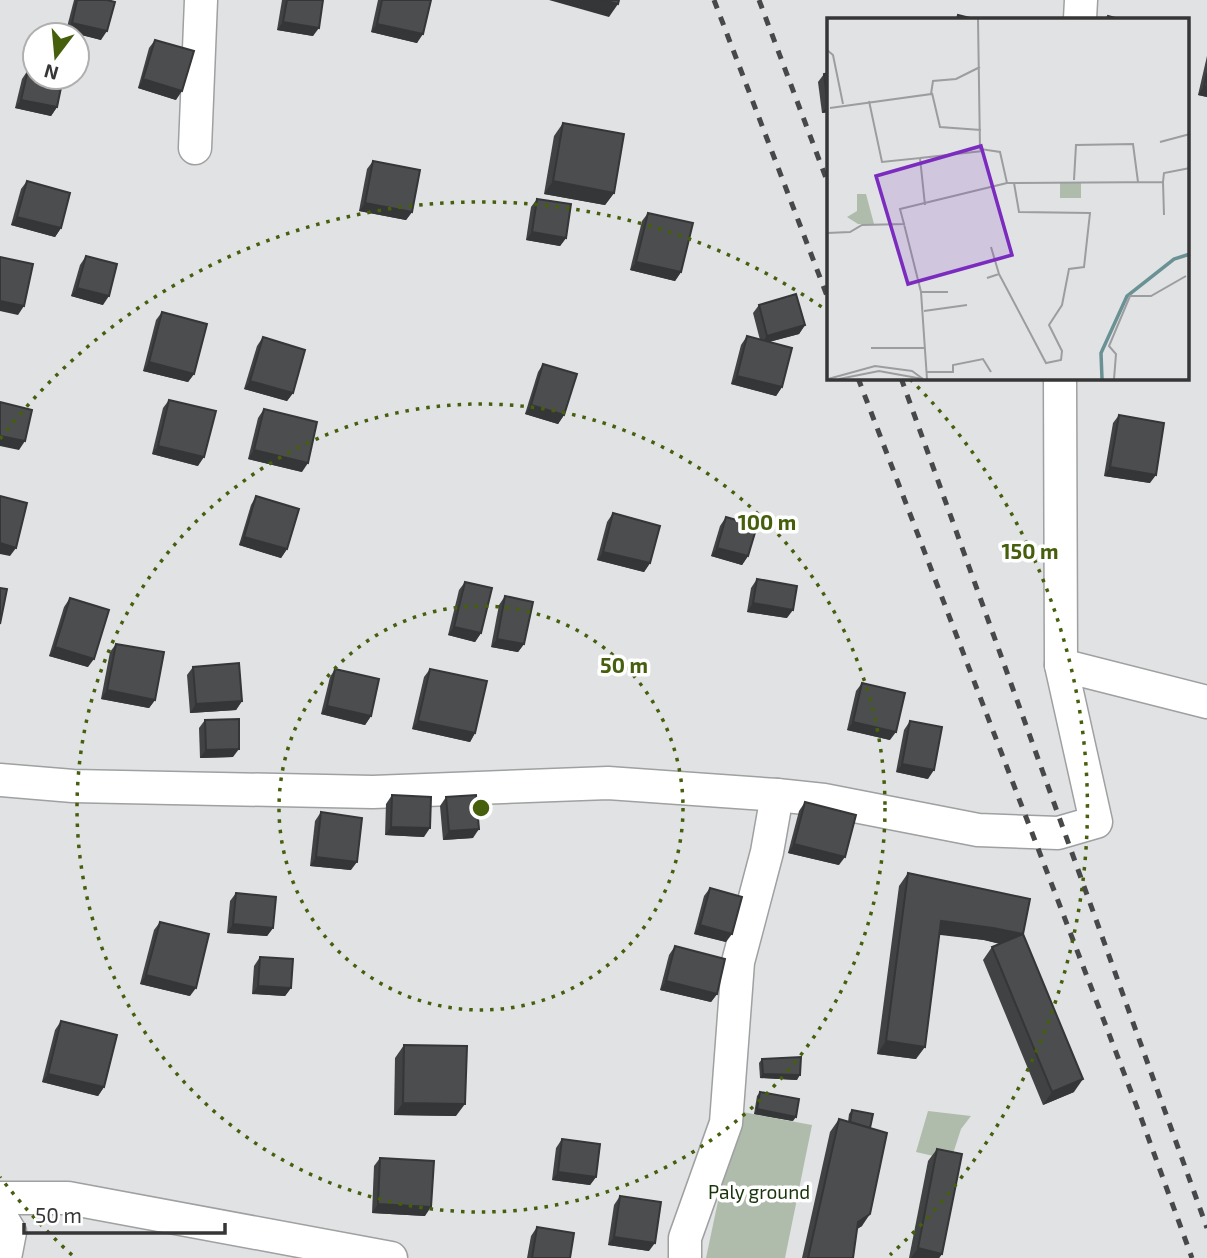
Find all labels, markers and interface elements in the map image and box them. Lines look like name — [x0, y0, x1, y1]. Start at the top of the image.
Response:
inset map — [827, 18, 1190, 380]
north arrow — [21, 21, 91, 91]
text: N — [41, 60, 61, 86]
text: 100 m — [738, 509, 796, 534]
text: 150 m — [1002, 538, 1058, 563]
text: 50 m — [600, 652, 648, 677]
centre of rings — [469, 796, 493, 820]
park label: Paly ground — [708, 1180, 810, 1203]
scale bar — [24, 1192, 226, 1236]
text: 50 m — [35, 1202, 82, 1227]

